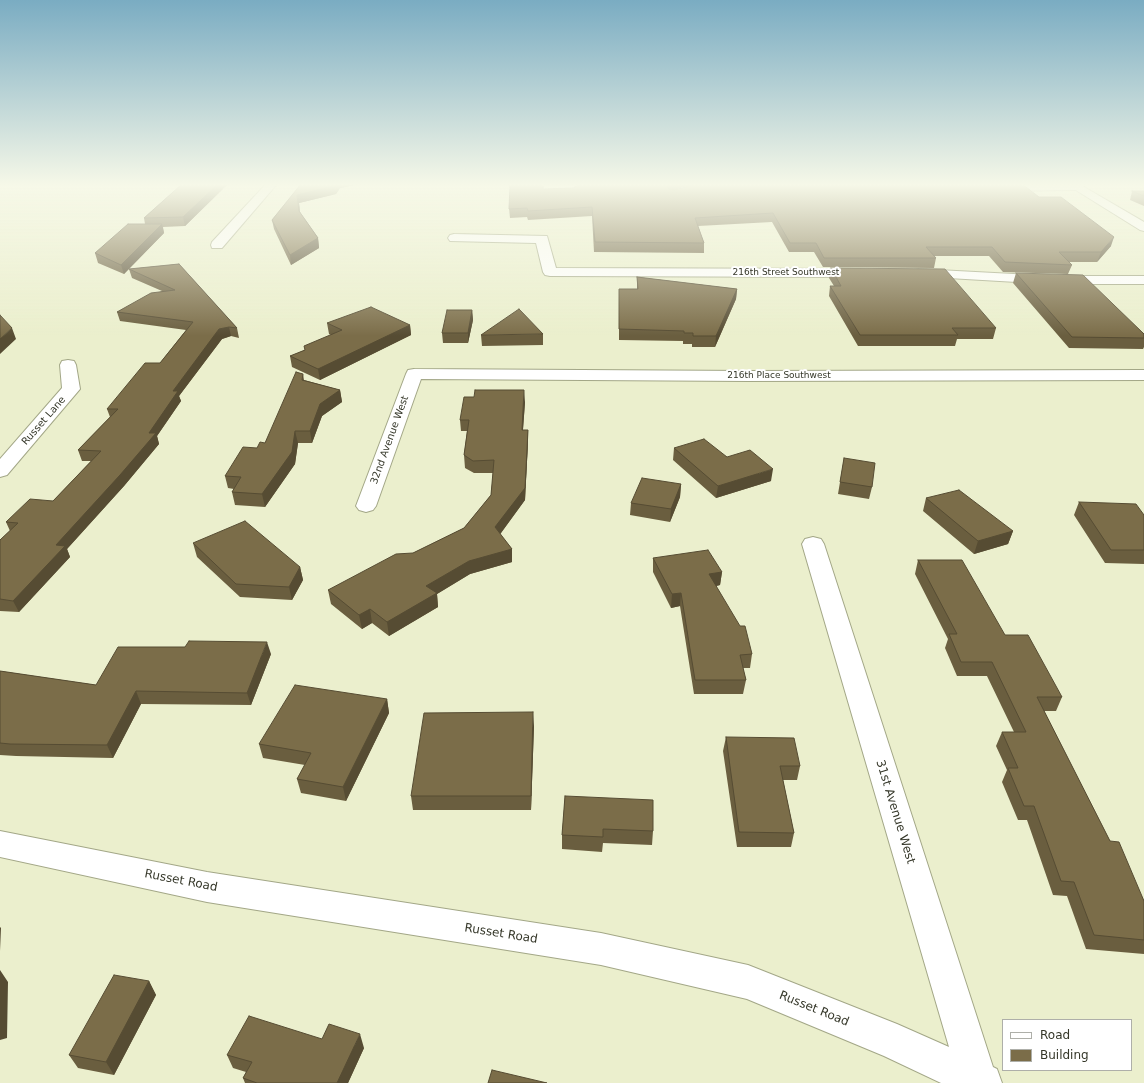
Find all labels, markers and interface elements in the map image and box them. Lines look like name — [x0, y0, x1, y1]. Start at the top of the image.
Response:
street label: 216th Street Southwest — [733, 268, 839, 278]
street label: 216th Place Southwest — [727, 371, 831, 381]
street label: Russet Lane — [20, 394, 68, 448]
street label: 32nd Avenue West — [368, 394, 412, 486]
street label: 31st Avenue West — [872, 758, 918, 866]
street label: Russet Road — [143, 867, 219, 895]
street label: Russet Road — [463, 921, 539, 947]
street label: Russet Road — [777, 988, 851, 1030]
legend — [1002, 1019, 1132, 1071]
text: Road — [1040, 1028, 1070, 1042]
text: Building — [1040, 1048, 1089, 1062]

